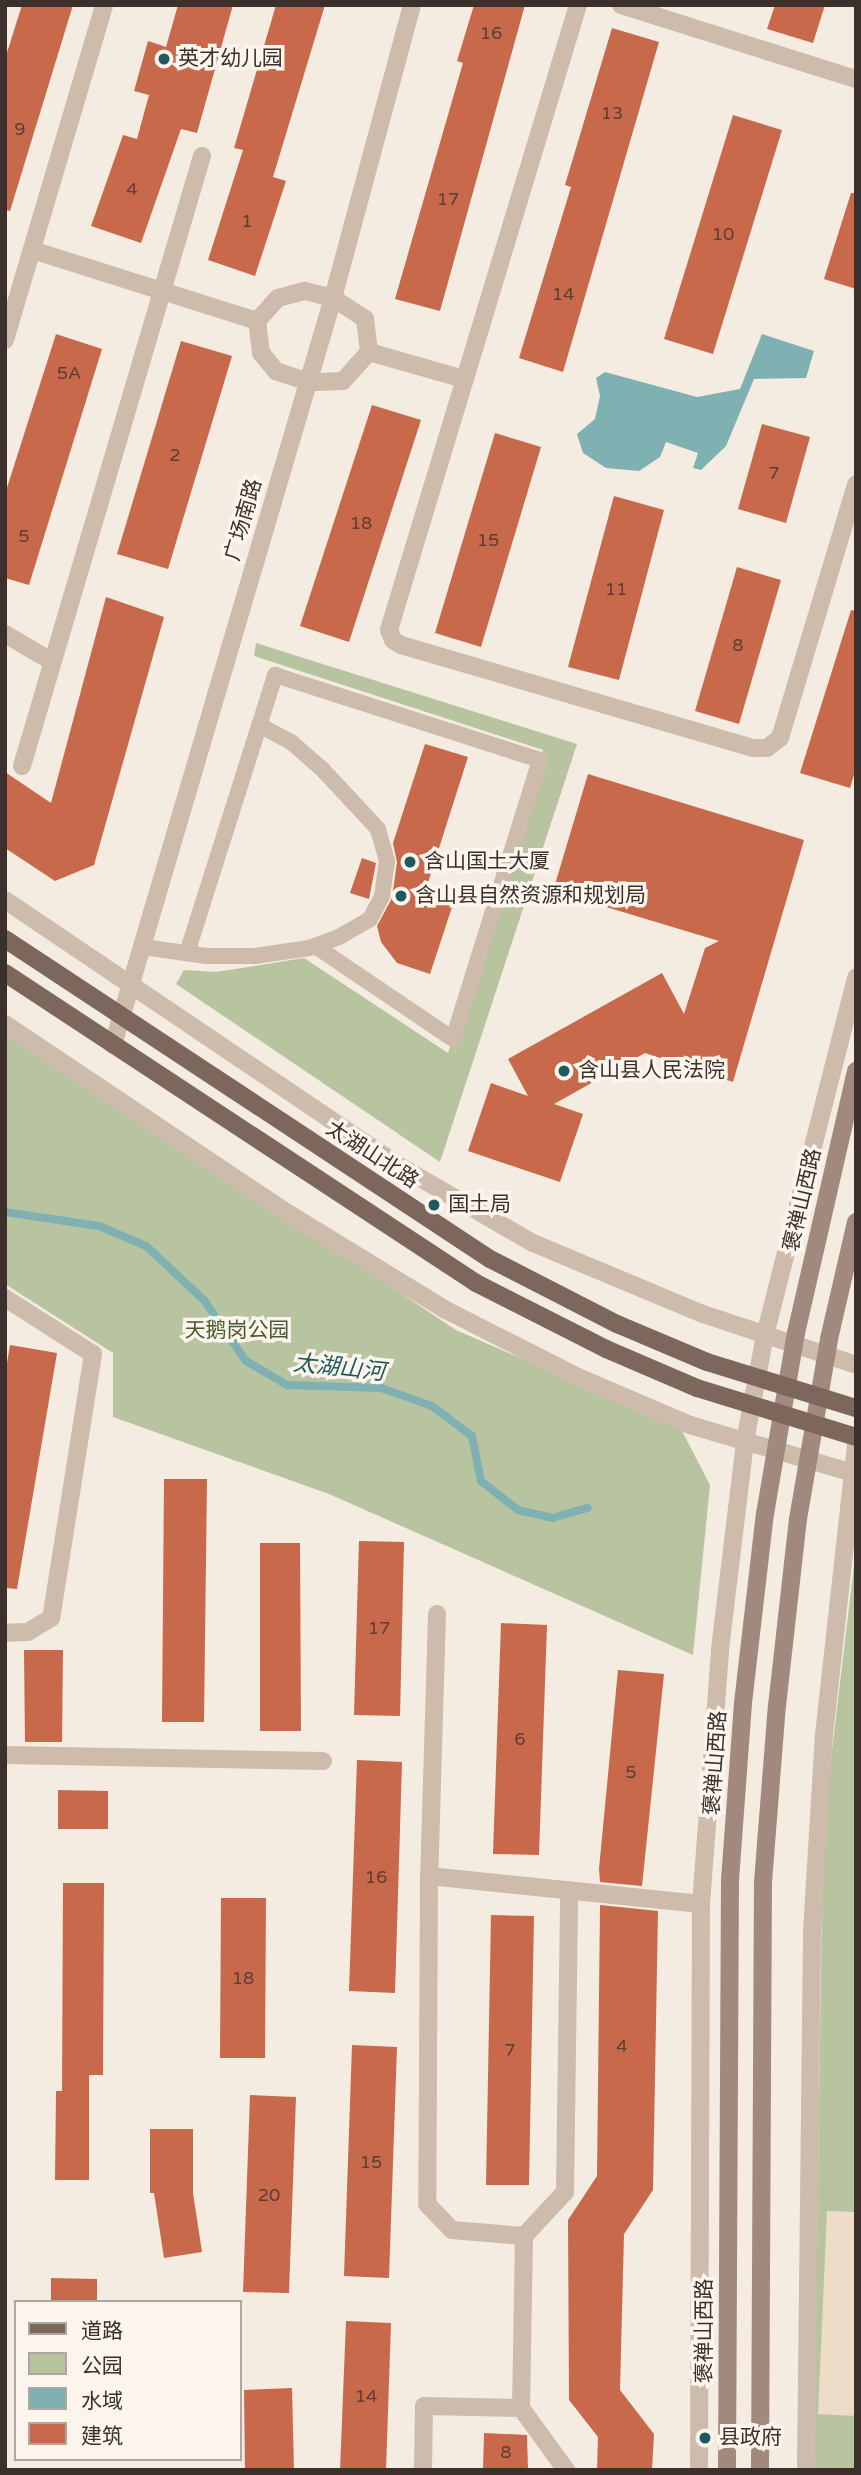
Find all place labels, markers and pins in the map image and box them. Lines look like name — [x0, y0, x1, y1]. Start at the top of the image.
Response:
place label: 英才幼儿园 — [178, 46, 283, 72]
marker: 英才幼儿园 — [156, 51, 172, 67]
place label: 含山国土大厦 — [424, 849, 550, 875]
marker: 含山国土大厦 — [402, 854, 418, 870]
place label: 含山县自然资源和规划局 — [415, 883, 646, 909]
marker: 含山县自然资源和规划局 — [393, 888, 409, 904]
place label: 含山县人民法院 — [578, 1058, 725, 1084]
marker: 含山县人民法院 — [556, 1063, 572, 1079]
place label: 国土局 — [448, 1192, 511, 1218]
marker: 国土局 — [426, 1197, 442, 1213]
place label: 县政府 — [719, 2425, 782, 2451]
marker: 县政府 — [697, 2430, 713, 2446]

